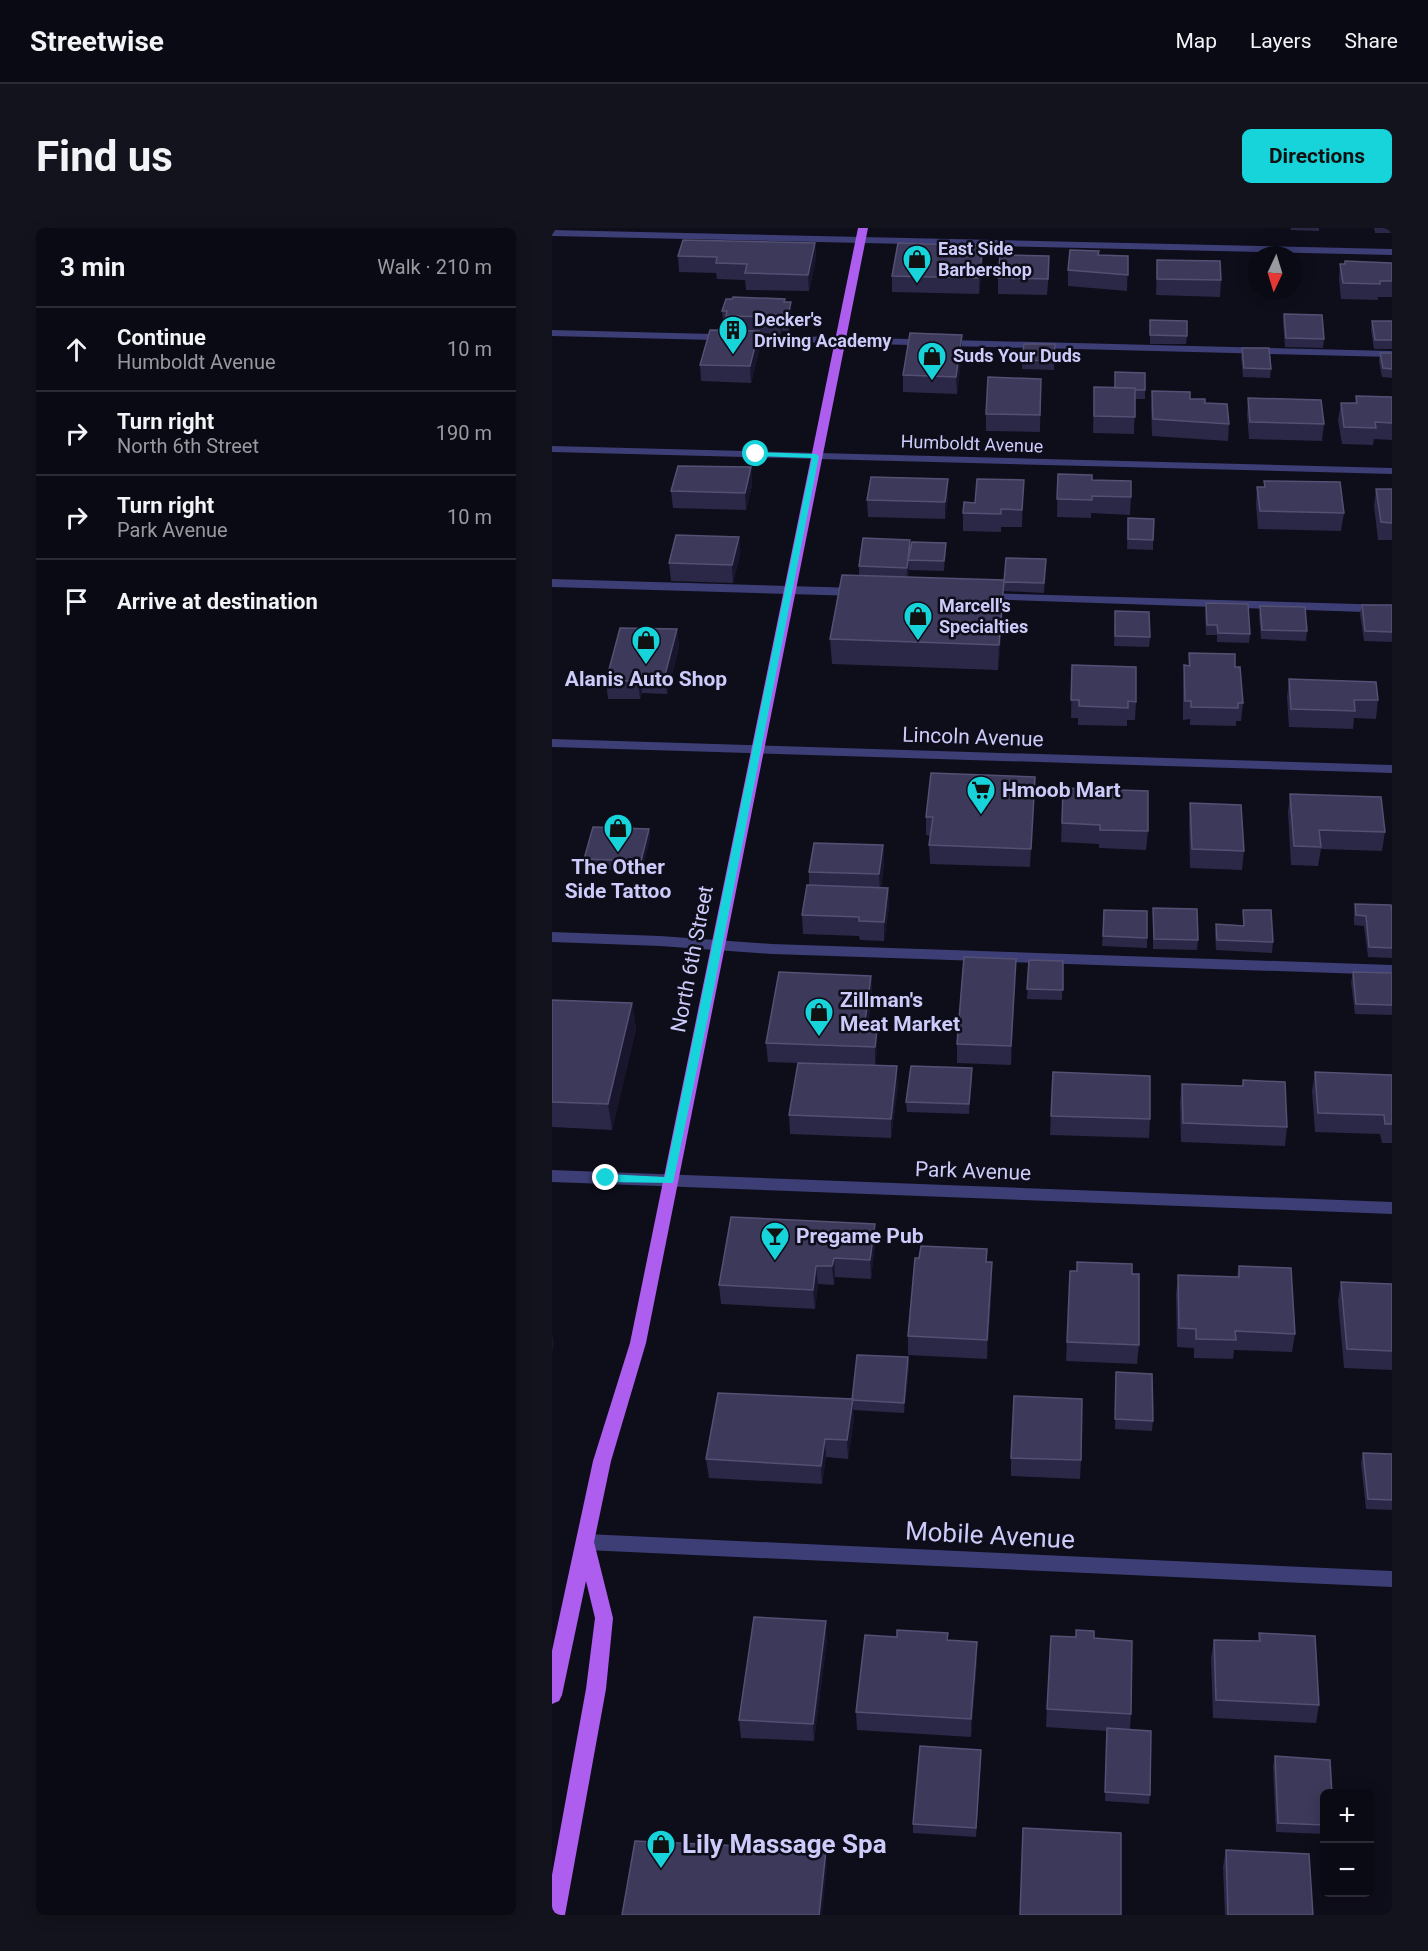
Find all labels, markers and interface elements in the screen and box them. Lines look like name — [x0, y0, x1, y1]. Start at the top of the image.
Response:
text: Streetwise — [30, 25, 164, 58]
text: Map — [1175, 29, 1217, 53]
text: Layers — [1250, 29, 1311, 53]
text: Share — [1344, 29, 1398, 53]
button: Directions — [1242, 129, 1392, 183]
text: Find us — [36, 132, 173, 181]
place label: East Side Barbershop — [938, 238, 1032, 280]
shop icon: East Side Barbershop — [901, 243, 933, 285]
north arrow — [1248, 246, 1302, 300]
text: 3 min — [60, 252, 125, 282]
text: Walk · 210 m — [377, 255, 492, 279]
place label: Decker's Driving Academy — [754, 309, 892, 351]
building icon: Decker's Driving Academy — [717, 314, 749, 356]
text: Continue — [117, 325, 206, 350]
icon: ahead — [60, 333, 93, 366]
text: 10 m — [447, 337, 492, 361]
shop icon: Suds Your Duds — [916, 340, 948, 382]
place label: Suds Your Duds — [953, 345, 1081, 366]
text: Humboldt Avenue — [117, 350, 276, 374]
text: Turn right — [117, 409, 214, 434]
icon: right — [60, 417, 93, 450]
text: 190 m — [436, 421, 492, 445]
street label: Humboldt Avenue — [900, 431, 1044, 456]
text: North 6th Street — [117, 434, 259, 458]
route start — [742, 440, 768, 466]
text: Turn right — [117, 493, 214, 518]
icon: right — [60, 501, 93, 534]
text: 10 m — [447, 505, 492, 529]
text: Park Avenue — [117, 518, 228, 542]
icon: arrive — [60, 585, 93, 618]
text: Arrive at destination — [117, 589, 318, 614]
place label: Marcell's Specialties — [939, 595, 1028, 637]
shop icon: Marcell's Specialties — [902, 600, 934, 642]
shop icon: Alanis Auto Shop — [630, 624, 662, 666]
place label: Alanis Auto Shop — [565, 667, 727, 691]
street label: Lincoln Avenue — [902, 723, 1044, 751]
supermarket icon: Hmoob Mart — [965, 774, 997, 816]
place label: Hmoob Mart — [1002, 778, 1121, 802]
shop icon: The Other Side Tattoo — [602, 812, 634, 854]
place label: The Other Side Tattoo — [565, 855, 671, 903]
street label: North 6th Street — [666, 883, 718, 1034]
place label: Zillman's Meat Market — [840, 988, 960, 1036]
shop icon: Zillman's Meat Market — [803, 996, 835, 1038]
street label: Park Avenue — [915, 1157, 1031, 1185]
route end — [592, 1164, 618, 1190]
bar icon: Pregame Pub — [759, 1220, 791, 1262]
place label: Pregame Pub — [796, 1224, 924, 1248]
street label: Mobile Avenue — [904, 1516, 1076, 1554]
map controls — [1320, 1789, 1374, 1897]
button: + — [1320, 1789, 1374, 1843]
shop icon: Lily Massage Spa — [645, 1828, 677, 1870]
place label: Lily Massage Spa — [682, 1829, 887, 1859]
button: − — [1320, 1843, 1374, 1897]

